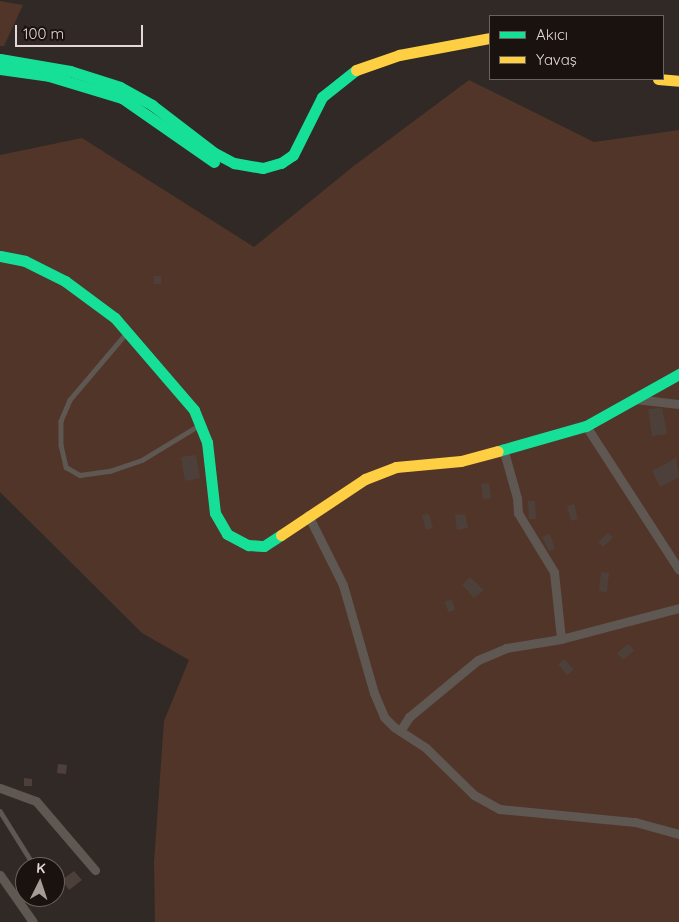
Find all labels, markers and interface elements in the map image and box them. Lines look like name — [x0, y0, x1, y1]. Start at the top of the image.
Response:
scale bar — [18, 15, 145, 47]
legend — [489, 15, 664, 80]
text: 100 m — [23, 24, 64, 43]
text: Akıcı — [536, 25, 568, 44]
text: Yavaş — [536, 50, 577, 69]
north arrow — [15, 857, 65, 907]
text: K — [36, 859, 46, 877]

